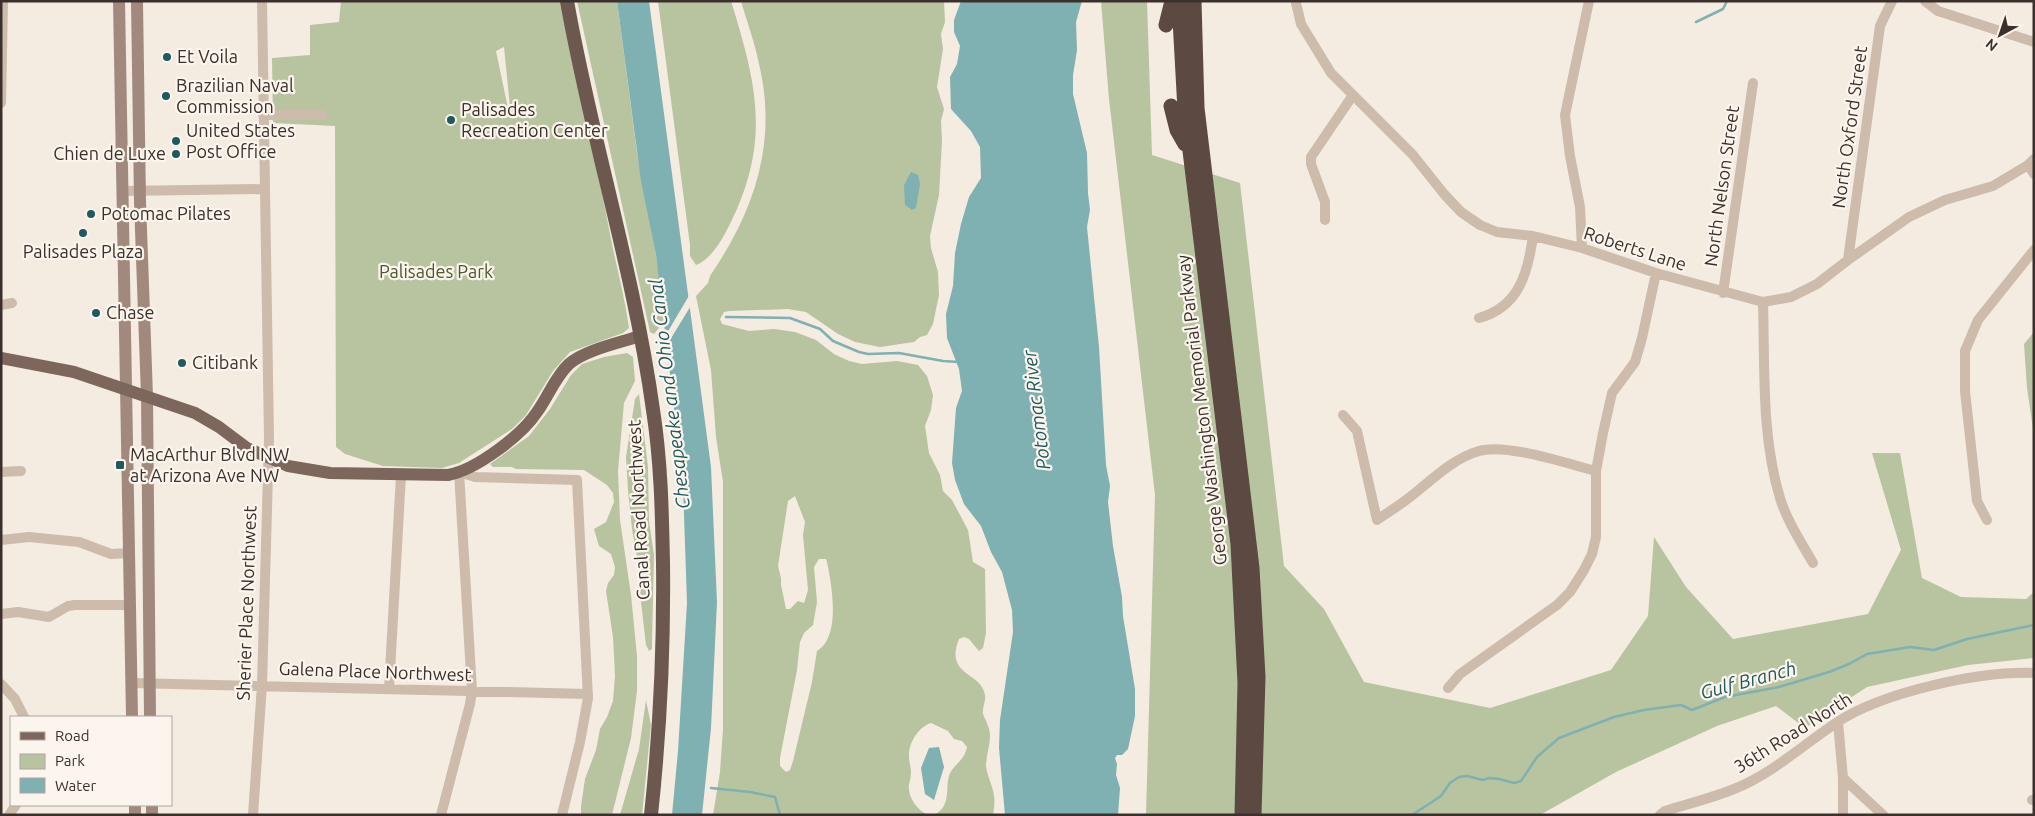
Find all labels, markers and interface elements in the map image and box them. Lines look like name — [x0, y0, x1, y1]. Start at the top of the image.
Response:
north arrow — [1975, 10, 2025, 60]
text: N — [1982, 35, 2001, 54]
street label: North Oxford Street — [1828, 44, 1870, 209]
place label: Et Voila — [177, 46, 238, 66]
marker: Et Voila — [161, 51, 173, 63]
place label: Brazilian Naval Commission — [176, 75, 294, 116]
marker: Brazilian Naval Commission — [160, 90, 172, 102]
place label: Palisades Recreation Center — [461, 99, 608, 140]
street label: North Nelson Street — [1700, 104, 1742, 268]
marker: Palisades Recreation Center — [445, 114, 457, 126]
place label: United States Post Office — [186, 120, 295, 161]
marker: United States Post Office — [170, 135, 182, 147]
place label: Chien de Luxe — [53, 143, 166, 163]
marker: Chien de Luxe — [170, 148, 182, 160]
place label: Potomac Pilates — [101, 203, 231, 223]
marker: Potomac Pilates — [85, 208, 97, 220]
street label: Roberts Lane — [1582, 222, 1689, 274]
marker: Palisades Plaza — [77, 227, 89, 239]
place label: Palisades Plaza — [23, 241, 143, 261]
street label: George Washington Memorial Parkway — [1172, 253, 1230, 567]
park label: Palisades Park — [379, 261, 493, 281]
water label: Chesapeake and Ohio Canal — [644, 277, 694, 510]
place label: Chase — [106, 302, 154, 322]
marker: Chase — [90, 307, 102, 319]
water label: Potomac River — [1018, 348, 1054, 471]
place label: Citibank — [192, 352, 258, 372]
marker: Citibank — [176, 357, 188, 369]
street label: Canal Road Northwest — [623, 419, 653, 601]
place label: MacArthur Blvd NW at Arizona Ave NW — [130, 444, 290, 485]
marker: MacArthur Blvd NW at Arizona Ave NW — [114, 459, 126, 471]
street label: Sherier Place Northwest — [233, 505, 259, 701]
water label: Gulf Branch — [1698, 657, 1798, 703]
street label: Galena Place Northwest — [278, 658, 472, 684]
street label: 36th Road North — [1730, 688, 1855, 776]
legend — [10, 716, 172, 806]
text: Road — [55, 727, 90, 744]
text: Park — [55, 752, 85, 769]
text: Water — [55, 777, 96, 794]

